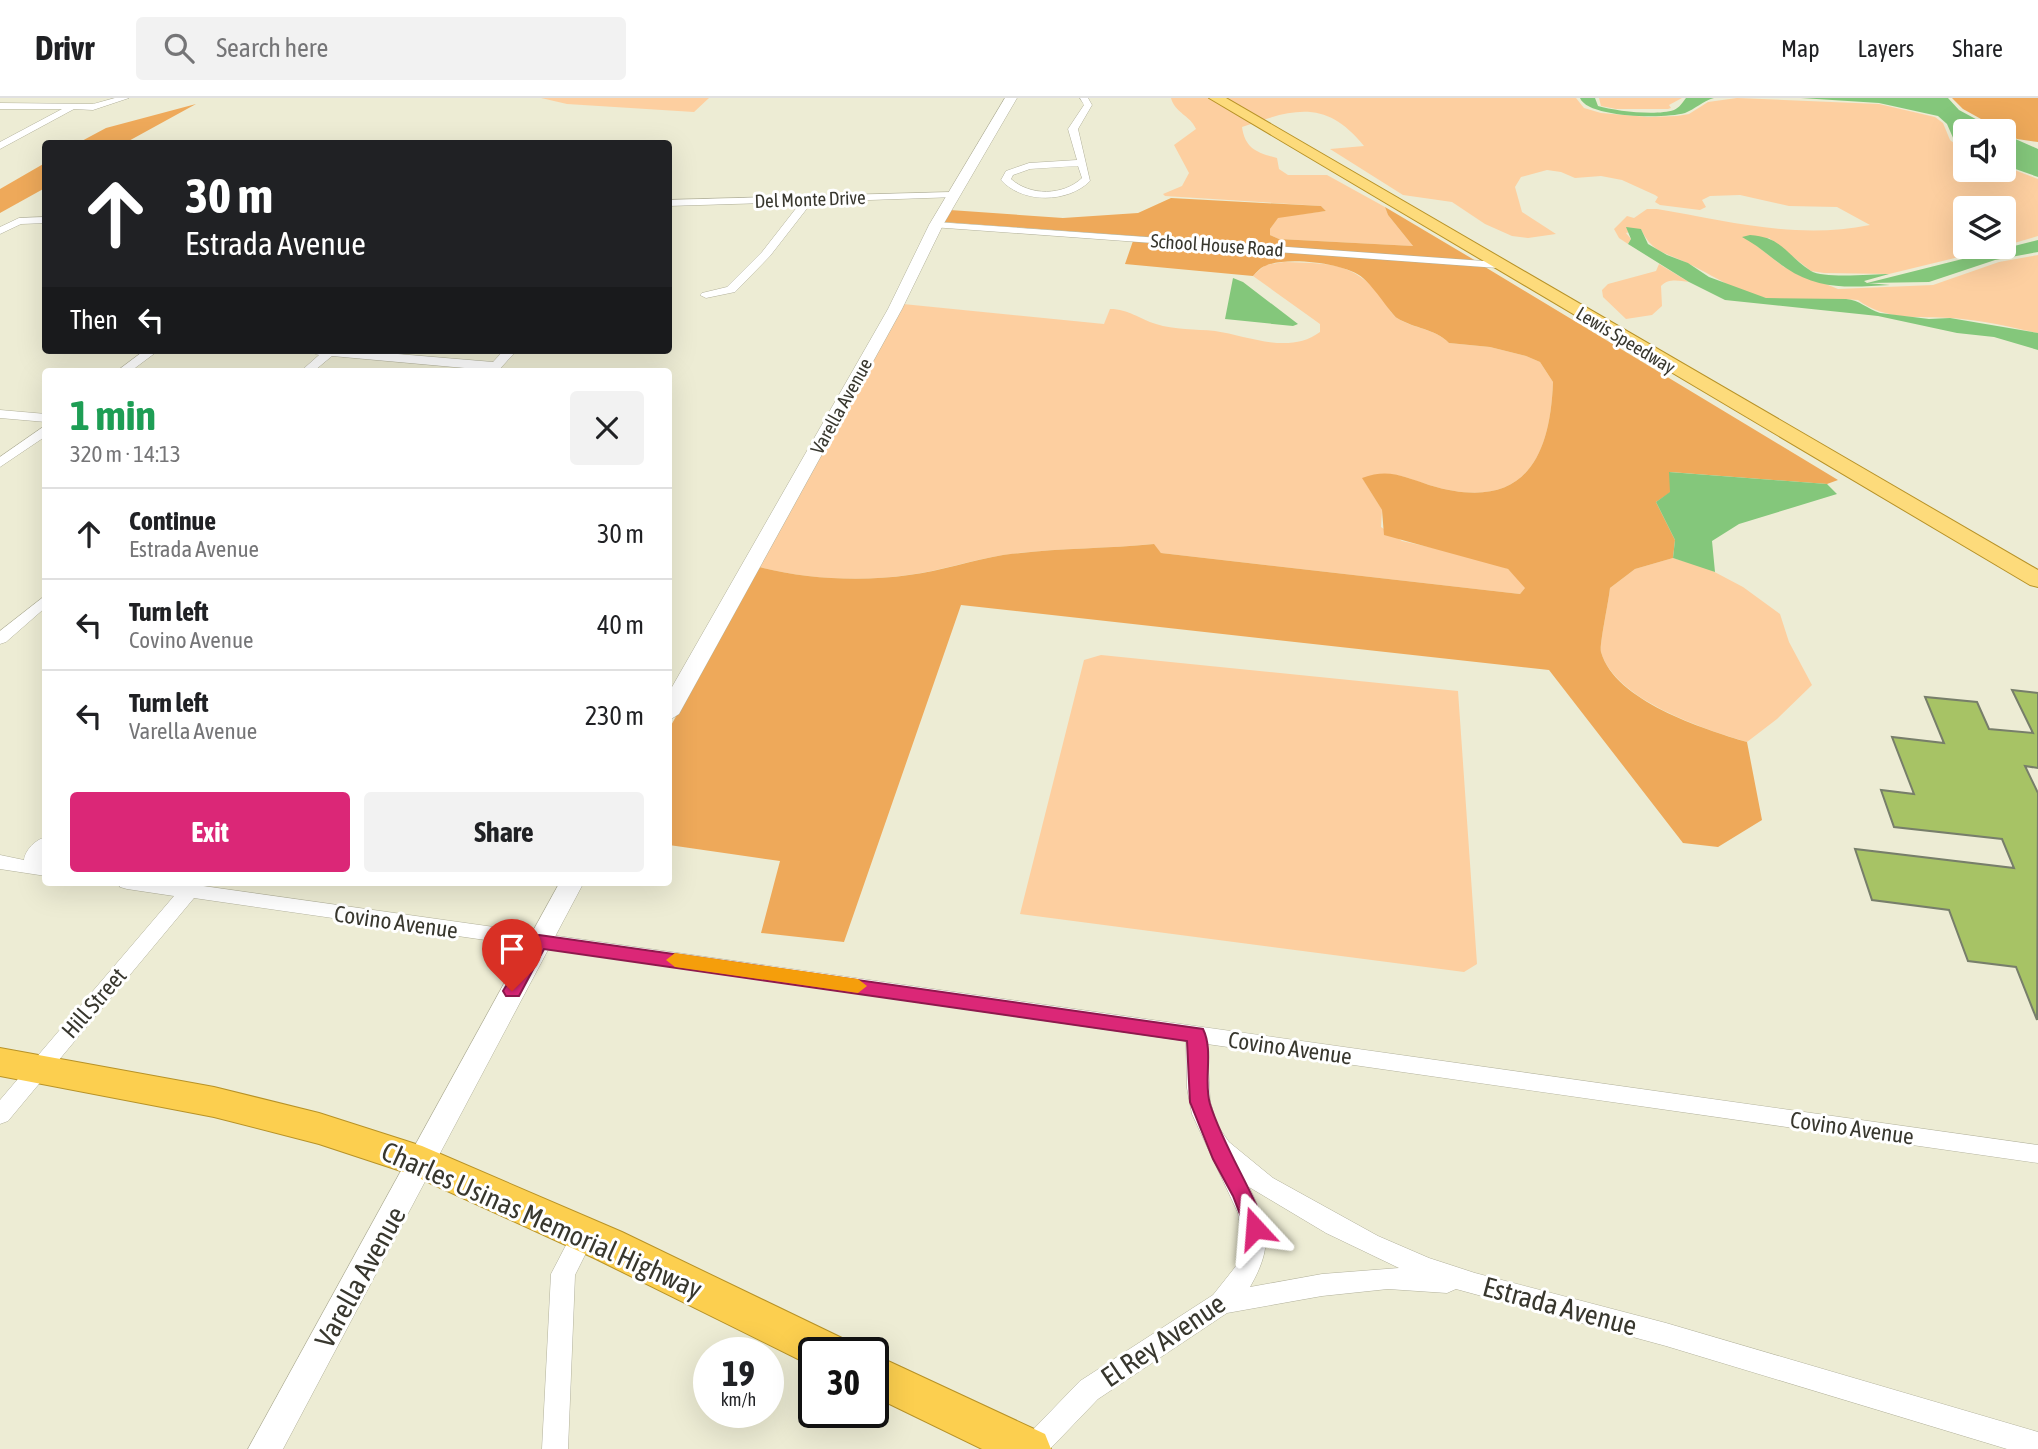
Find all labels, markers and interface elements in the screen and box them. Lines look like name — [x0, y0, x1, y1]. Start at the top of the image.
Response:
search box — [136, 17, 626, 80]
text: Drivr — [35, 29, 94, 67]
icon: search — [160, 29, 198, 67]
text: Search here — [216, 33, 328, 63]
text: Map — [1781, 35, 1820, 62]
text: Layers — [1858, 35, 1914, 62]
text: Share — [1952, 35, 2003, 62]
map controls — [1953, 119, 2016, 259]
button: sound — [1953, 119, 2016, 182]
text: 30 m — [185, 167, 273, 223]
icon: ahead — [70, 168, 161, 259]
street label: Del Monte Drive — [754, 186, 866, 212]
button: layers — [1953, 196, 2016, 259]
text: Estrada Avenue — [185, 225, 366, 262]
street label: School House Road — [1150, 229, 1284, 261]
icon: left — [132, 301, 170, 339]
street label: Lewis Speedway — [1572, 302, 1680, 378]
text: Then — [70, 305, 118, 335]
street label: Varella Avenue — [806, 354, 876, 458]
text: 1 min — [70, 391, 156, 439]
button: close — [570, 391, 644, 465]
text: 320 m · 14:13 — [70, 441, 181, 467]
text: Continue — [129, 506, 216, 536]
icon: ahead — [70, 515, 108, 553]
text: 30 m — [597, 519, 644, 549]
text: Estrada Avenue — [129, 536, 259, 562]
text: Turn left — [129, 597, 209, 627]
icon: left — [70, 606, 108, 644]
text: 40 m — [597, 610, 644, 640]
text: Covino Avenue — [129, 627, 253, 653]
text: Turn left — [129, 688, 209, 718]
icon: left — [70, 697, 108, 735]
text: 230 m — [585, 701, 644, 731]
text: Varella Avenue — [129, 718, 257, 744]
button: Exit — [70, 792, 350, 872]
button: Share — [364, 792, 644, 872]
street label: Covino Avenue — [333, 900, 459, 944]
pin — [482, 919, 542, 991]
icon: arrive — [493, 930, 531, 968]
street label: Hill Street — [56, 963, 132, 1043]
street label: Covino Avenue — [1227, 1026, 1353, 1070]
street label: Covino Avenue — [1789, 1106, 1915, 1150]
street label: Charles Usinas Memorial Highway — [377, 1135, 707, 1305]
position arrow — [1218, 1191, 1292, 1265]
street label: Varella Avenue — [308, 1201, 412, 1353]
street label: Estrada Avenue — [1479, 1270, 1641, 1342]
street label: El Rey Avenue — [1095, 1287, 1231, 1393]
speed limit sign: 30 — [798, 1337, 889, 1428]
text: 19 — [722, 1353, 755, 1393]
text: km/h — [721, 1389, 756, 1410]

